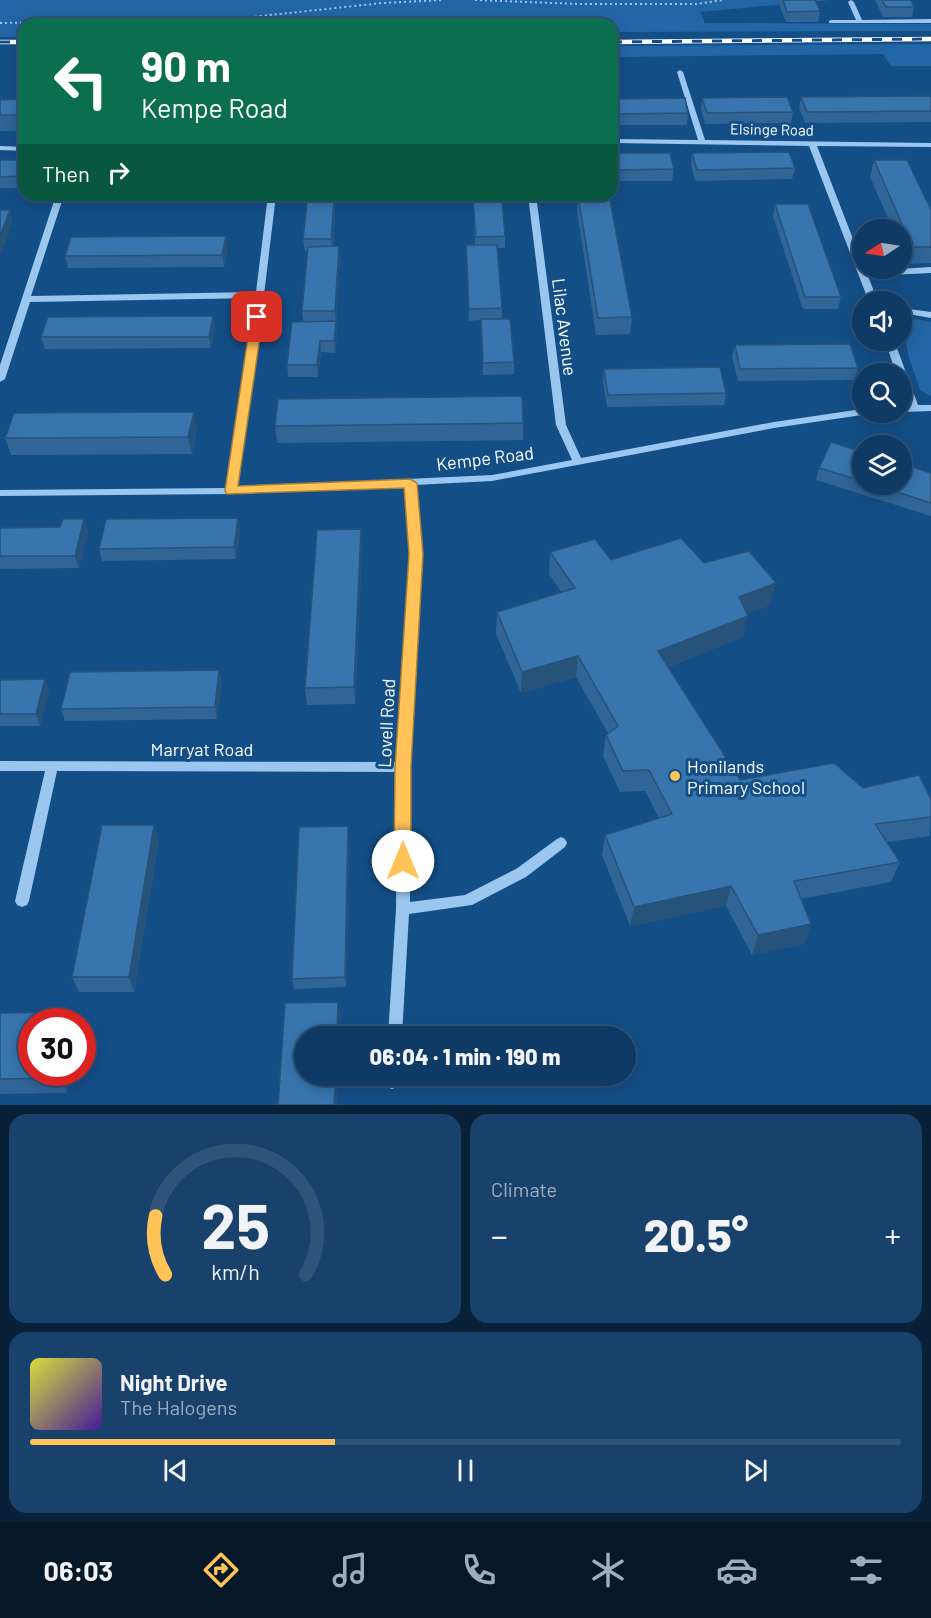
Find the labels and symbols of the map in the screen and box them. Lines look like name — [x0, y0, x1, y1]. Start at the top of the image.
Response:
street label: Elsinge Road — [730, 119, 814, 139]
north arrow — [852, 219, 912, 279]
street label: Lilac Avenue — [548, 277, 582, 377]
pin — [231, 291, 282, 342]
street label: Kempe Road — [435, 441, 535, 475]
street label: Lovell Road — [373, 678, 399, 768]
street label: Marryat Road — [151, 738, 253, 760]
place label: Honilands Primary School — [687, 755, 805, 798]
marker: Honilands Primary School — [668, 769, 682, 783]
position arrow — [371, 829, 435, 893]
speed limit sign: 30 — [18, 1008, 96, 1086]

